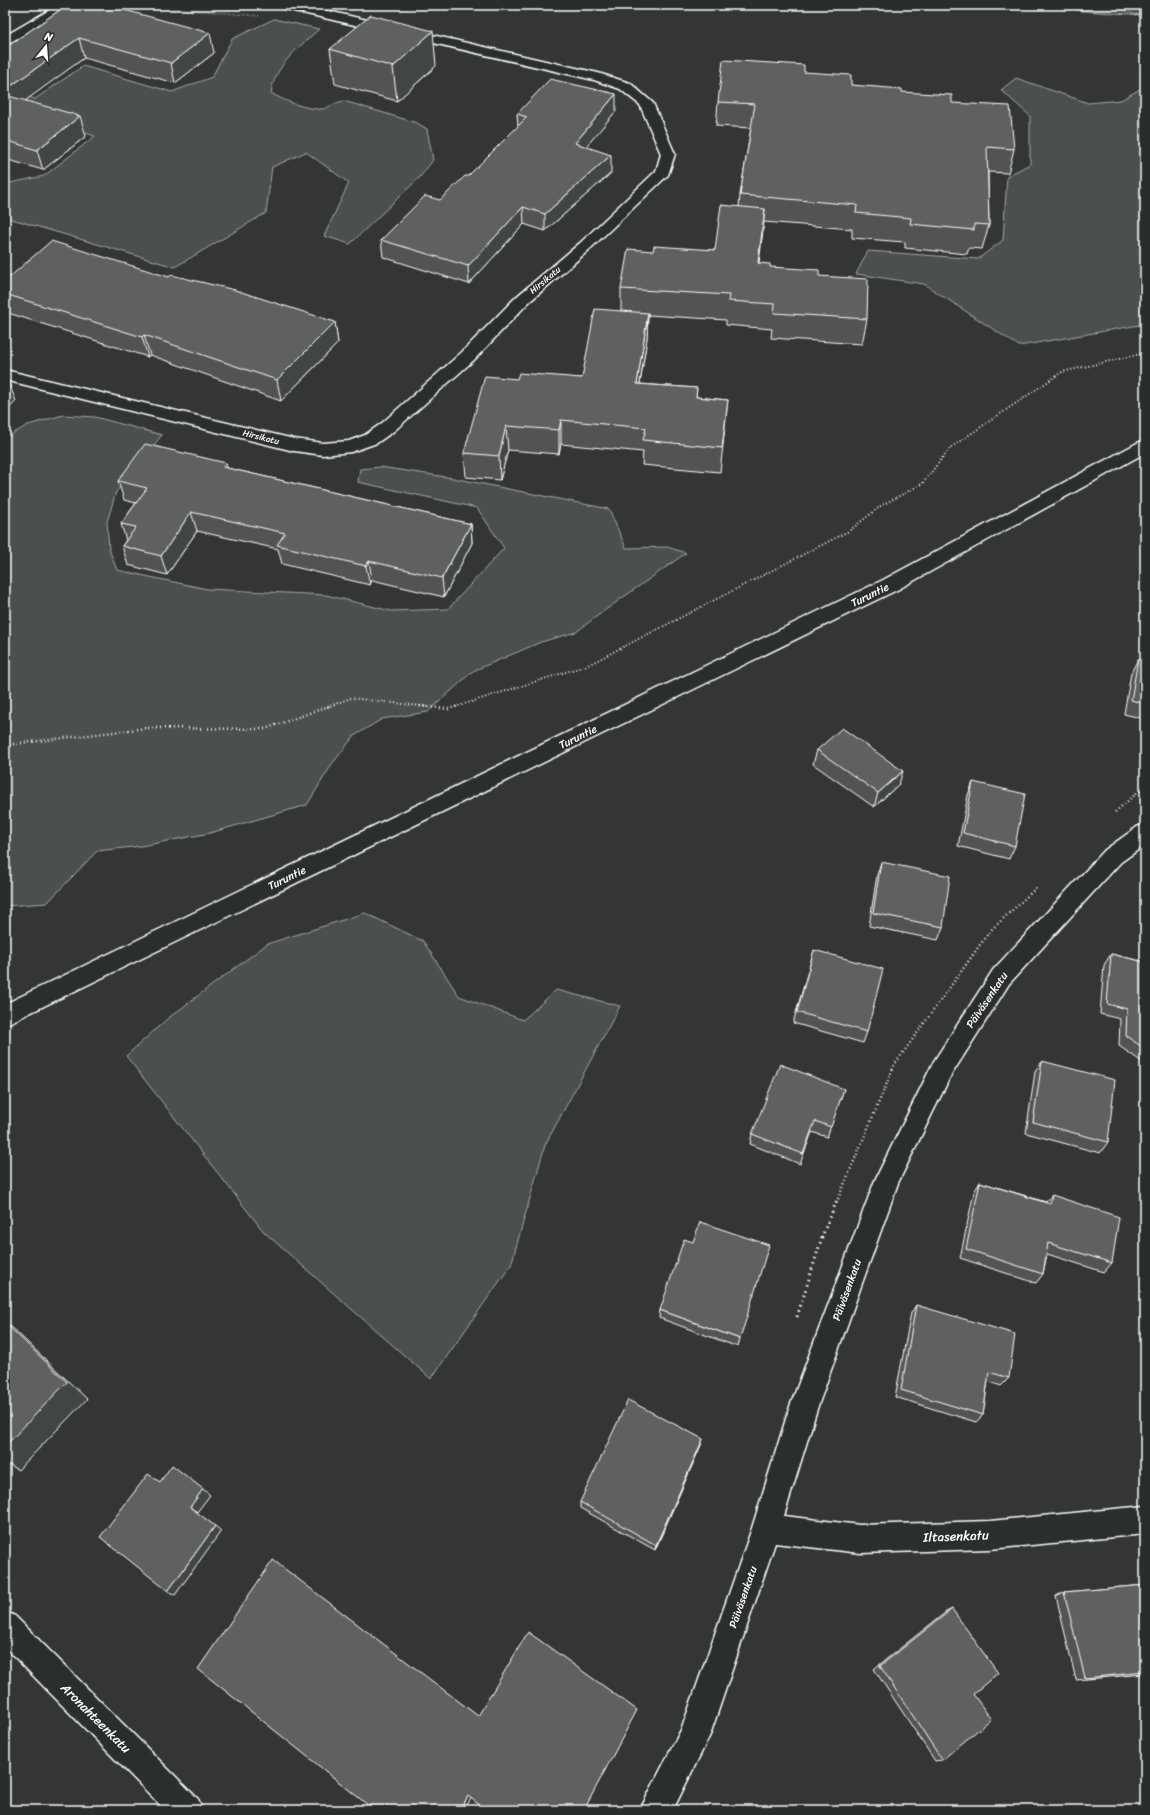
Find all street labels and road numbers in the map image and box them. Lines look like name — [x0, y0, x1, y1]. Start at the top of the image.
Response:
street label: Hirsikatu — [526, 262, 565, 298]
street label: Hirsikatu — [241, 425, 281, 449]
street label: Turuntie — [848, 577, 893, 612]
street label: Turuntie — [556, 719, 601, 754]
street label: Turuntie — [265, 860, 310, 895]
street label: Päiväsenkatu — [961, 968, 1013, 1032]
street label: Päiväsenkatu — [827, 1256, 867, 1324]
street label: Iltasenkatu — [922, 1523, 989, 1549]
street label: Päiväsenkatu — [723, 1563, 763, 1631]
street label: Aronahteenkatu — [54, 1676, 137, 1759]

